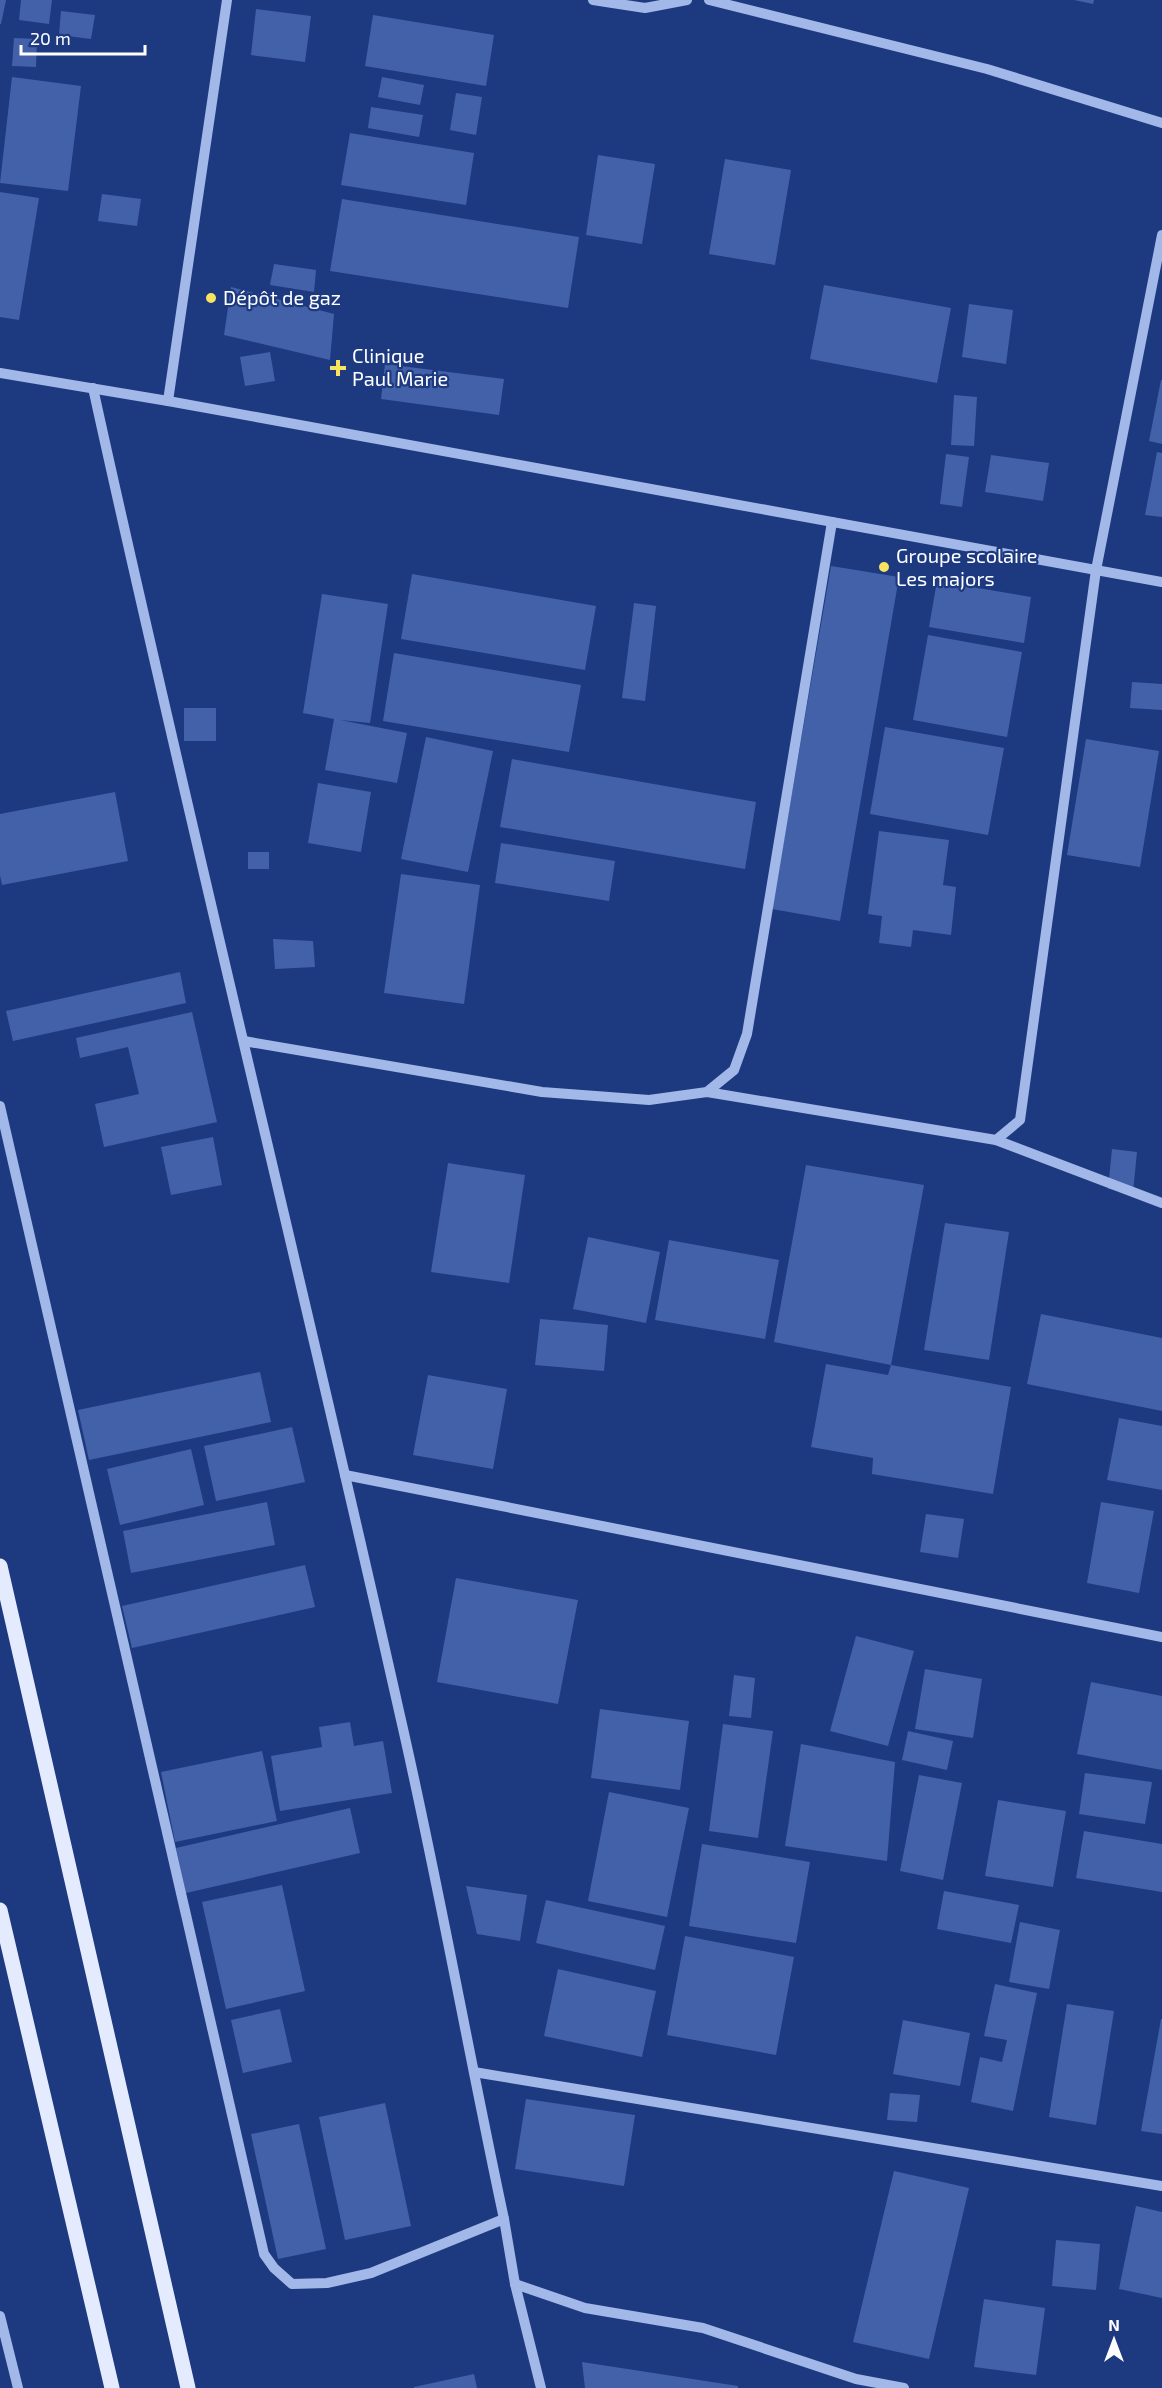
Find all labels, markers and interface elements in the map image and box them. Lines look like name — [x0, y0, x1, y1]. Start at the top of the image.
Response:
scale bar — [21, 18, 146, 56]
text: 20 m — [30, 27, 71, 49]
place label: Dépôt de gaz — [223, 285, 341, 309]
marker: Dépôt de gaz — [204, 291, 218, 305]
place label: Clinique Paul Marie — [352, 343, 448, 390]
marker: Clinique Paul Marie — [329, 359, 347, 377]
place label: Groupe scolaire Les majors — [896, 543, 1037, 590]
marker: Groupe scolaire Les majors — [877, 560, 891, 574]
north arrow — [1084, 2310, 1144, 2370]
text: N — [1108, 2315, 1120, 2334]

